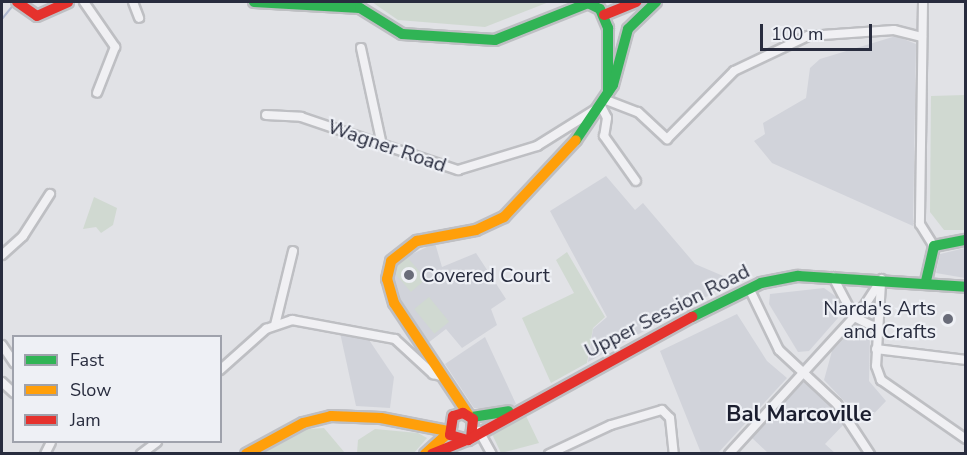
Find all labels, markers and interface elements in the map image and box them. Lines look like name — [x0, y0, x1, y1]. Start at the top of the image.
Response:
scale bar — [763, 12, 876, 50]
text: 100 m — [771, 22, 823, 46]
street label: Wagner Road — [324, 114, 450, 178]
street label: Upper Session Road — [581, 259, 753, 363]
place label: Covered Court — [421, 263, 550, 287]
marker: Covered Court — [402, 268, 416, 282]
place label: Narda's Arts and Crafts — [823, 296, 936, 343]
marker: Narda's Arts and Crafts — [941, 312, 955, 326]
legend — [12, 335, 222, 443]
text: Fast — [70, 348, 104, 372]
text: Slow — [70, 378, 111, 402]
district label: Bal Marcoville — [726, 402, 872, 428]
text: Jam — [70, 408, 101, 432]

